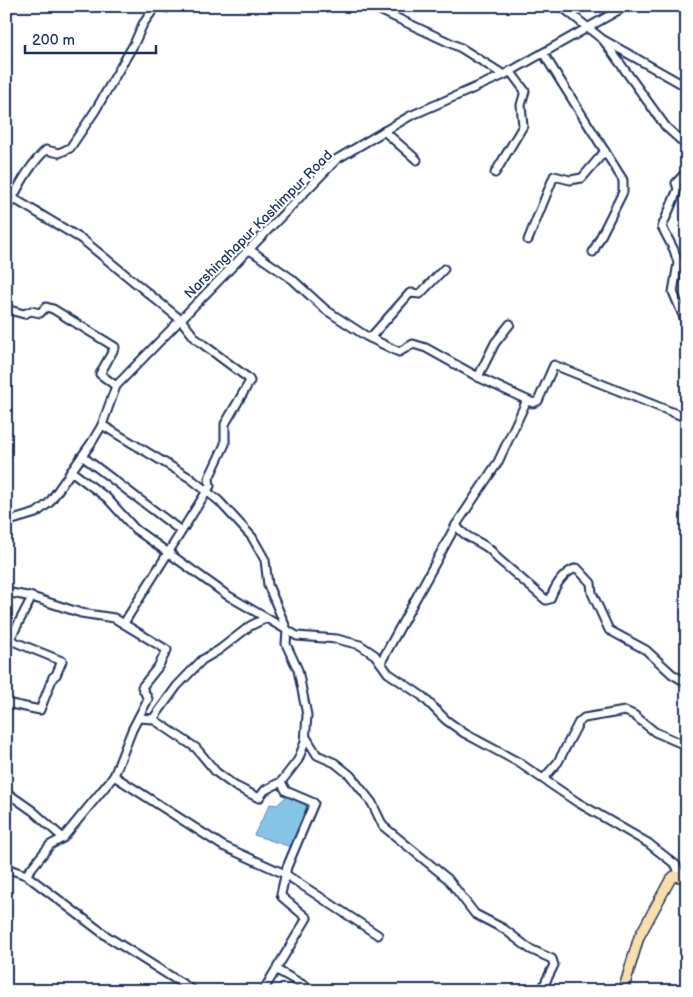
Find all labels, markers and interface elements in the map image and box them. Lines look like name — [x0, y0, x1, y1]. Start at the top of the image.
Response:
scale bar — [25, 22, 156, 54]
text: 200 m — [32, 31, 75, 50]
street label: Narshinghapur Kashimpur Road — [181, 147, 336, 302]

